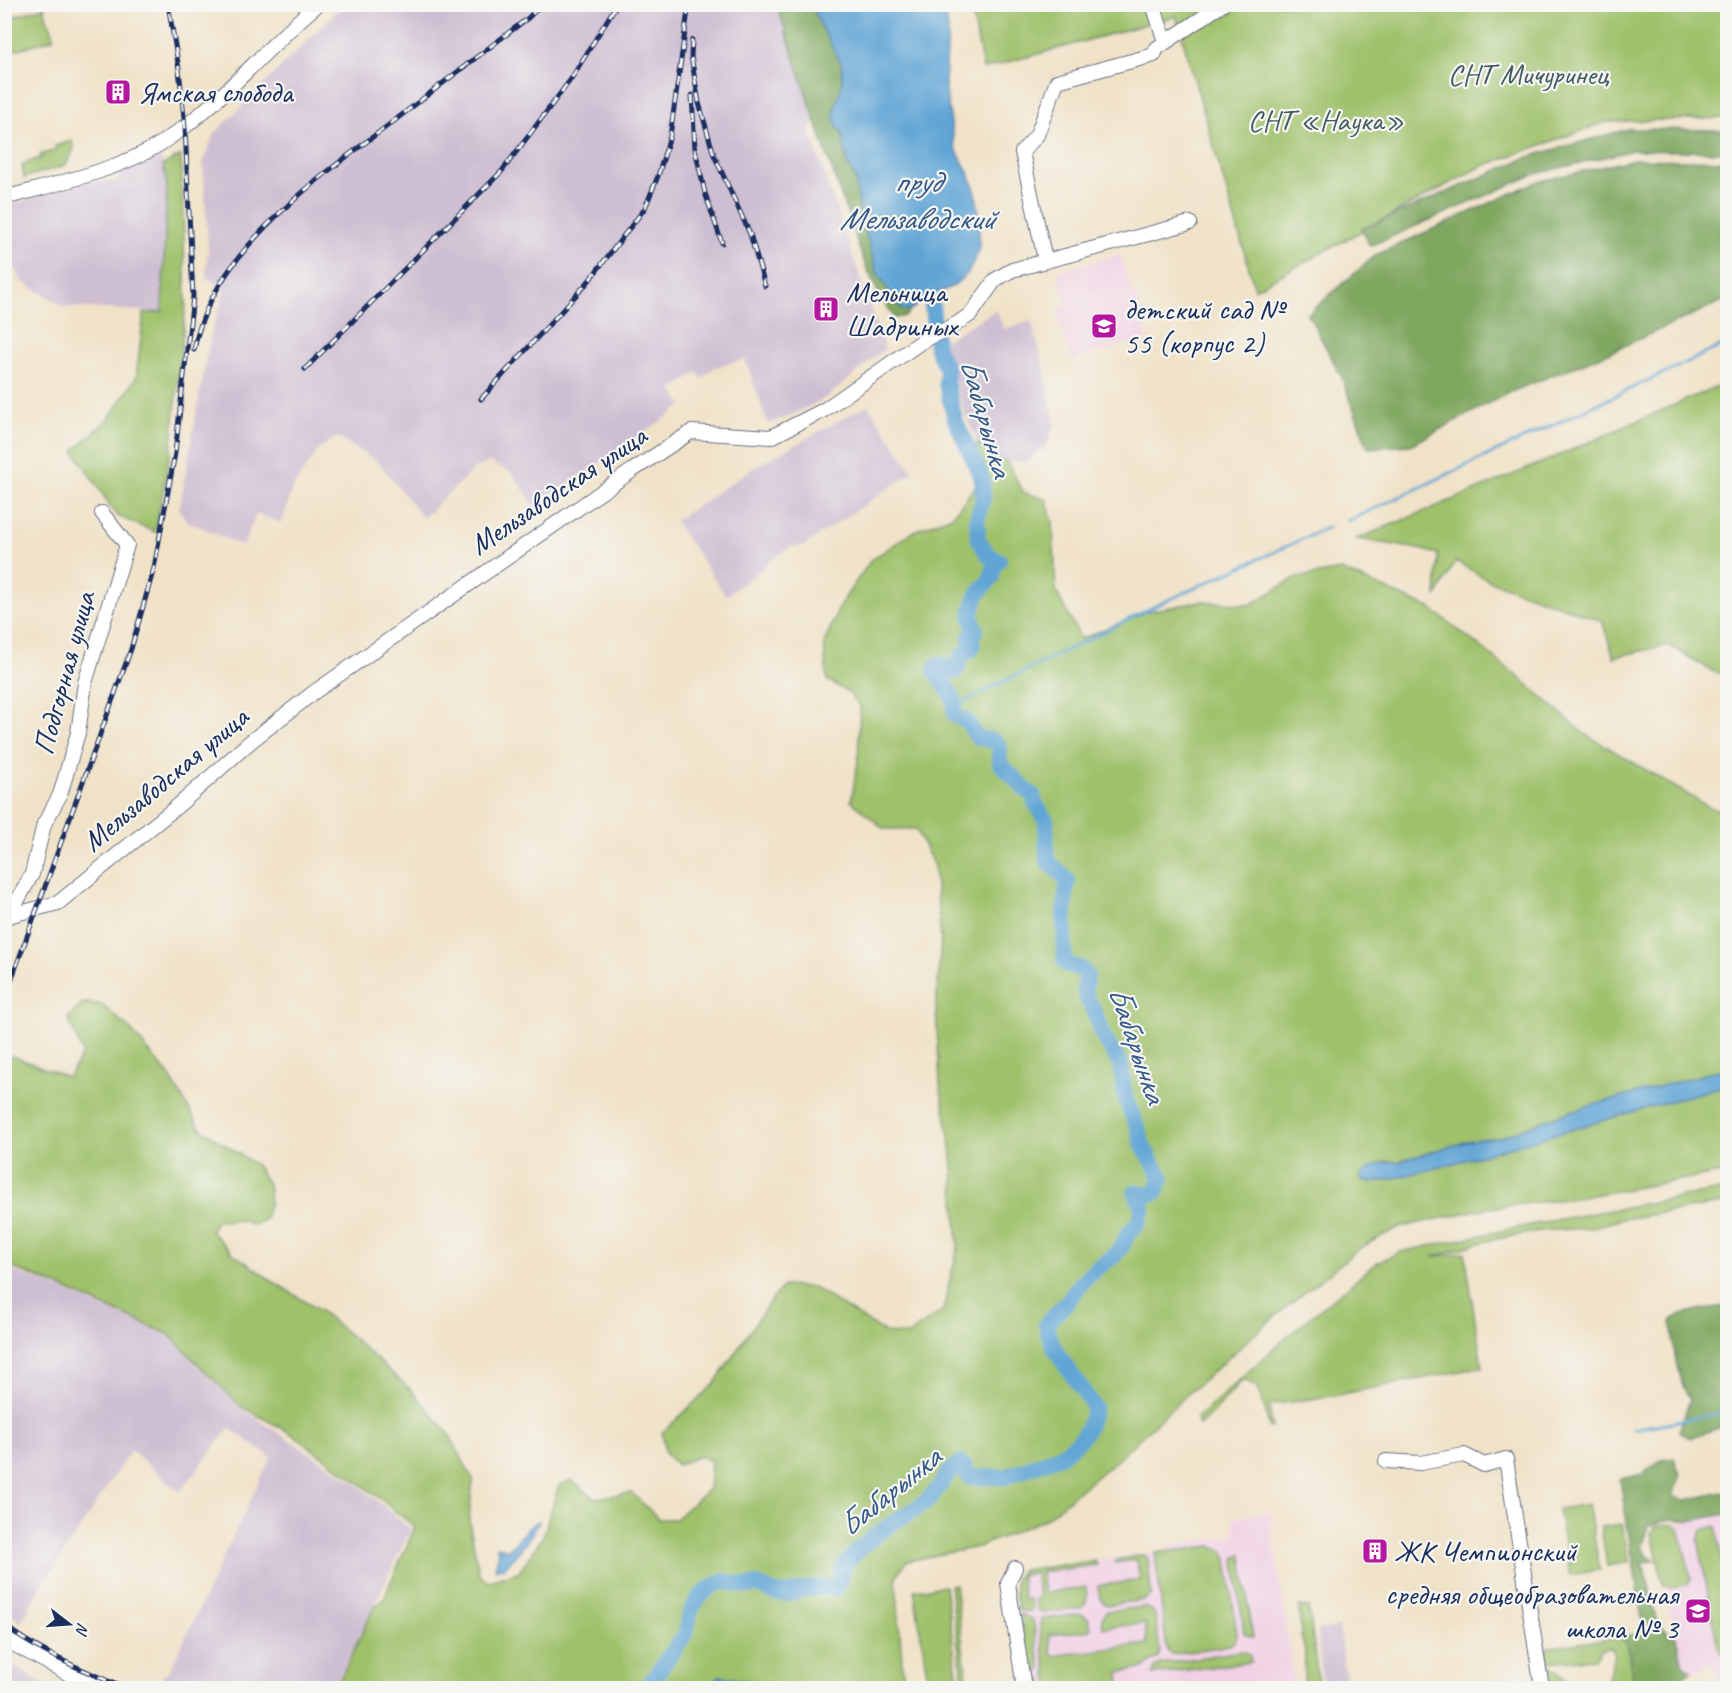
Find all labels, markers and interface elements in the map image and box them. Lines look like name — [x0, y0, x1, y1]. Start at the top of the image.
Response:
park label: СНТ Мичуринец — [1448, 55, 1610, 93]
place label: Ямская слобода — [138, 73, 294, 111]
building icon: Ямская слобода — [103, 77, 133, 107]
park label: СНТ «Наука» — [1248, 101, 1404, 139]
water label: пруд Мельзаводский — [840, 161, 1001, 239]
place label: Мельница Шадриных — [846, 273, 960, 345]
place label: детский сад № 55 (корпус 2) — [1124, 290, 1288, 362]
building icon: Мельница Шадриных — [811, 294, 841, 324]
school or university icon: детский сад № 55 (корпус 2) — [1089, 311, 1119, 341]
water label: Бабарынка — [950, 353, 1024, 484]
street label: Мельзаводская улица — [462, 416, 656, 563]
street label: Подгорная улица — [24, 586, 104, 758]
street label: Мельзаводская улица — [74, 697, 257, 860]
water label: Бабарынка — [1098, 980, 1178, 1111]
water label: Бабарынка — [829, 1436, 951, 1545]
place label: ЖК Чемпионский — [1394, 1532, 1578, 1570]
building icon: ЖК Чемпионский — [1360, 1536, 1390, 1566]
place label: средняя общеобразовательная школа № 3 — [1385, 1575, 1681, 1647]
north arrow — [39, 1594, 99, 1654]
school or university icon: средняя общеобразовательная школа № 3 — [1683, 1596, 1713, 1626]
text: N — [70, 1620, 93, 1639]

